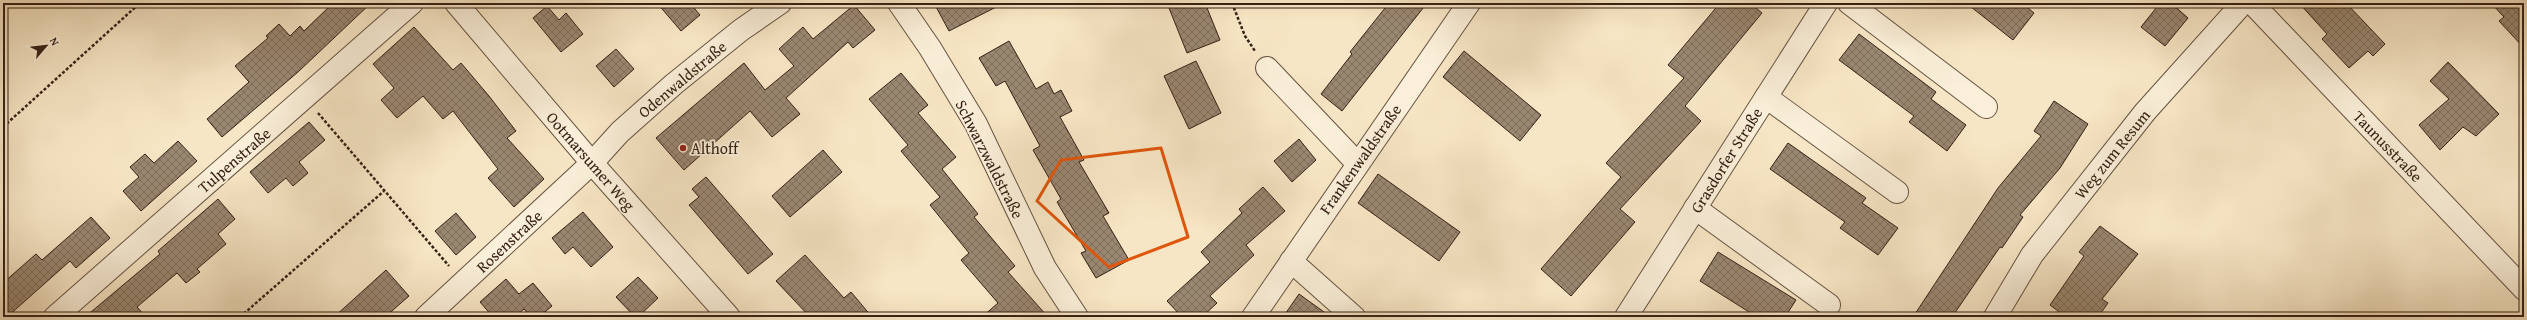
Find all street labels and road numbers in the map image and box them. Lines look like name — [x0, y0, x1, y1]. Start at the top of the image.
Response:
street label: Odenwaldstraße — [632, 35, 732, 123]
street label: Schwarzwaldstraße — [950, 95, 1030, 223]
street label: Frankenwaldstraße — [1313, 99, 1407, 219]
street label: Grasdorfer Straße — [1684, 103, 1768, 217]
street label: Weg zum Resum — [2068, 104, 2156, 204]
street label: Taunusstraße — [2348, 105, 2428, 187]
street label: Ootmarsumer Weg — [541, 106, 641, 216]
street label: Tulpenstraße — [192, 121, 276, 199]
street label: Rosenstraße — [470, 204, 548, 278]

